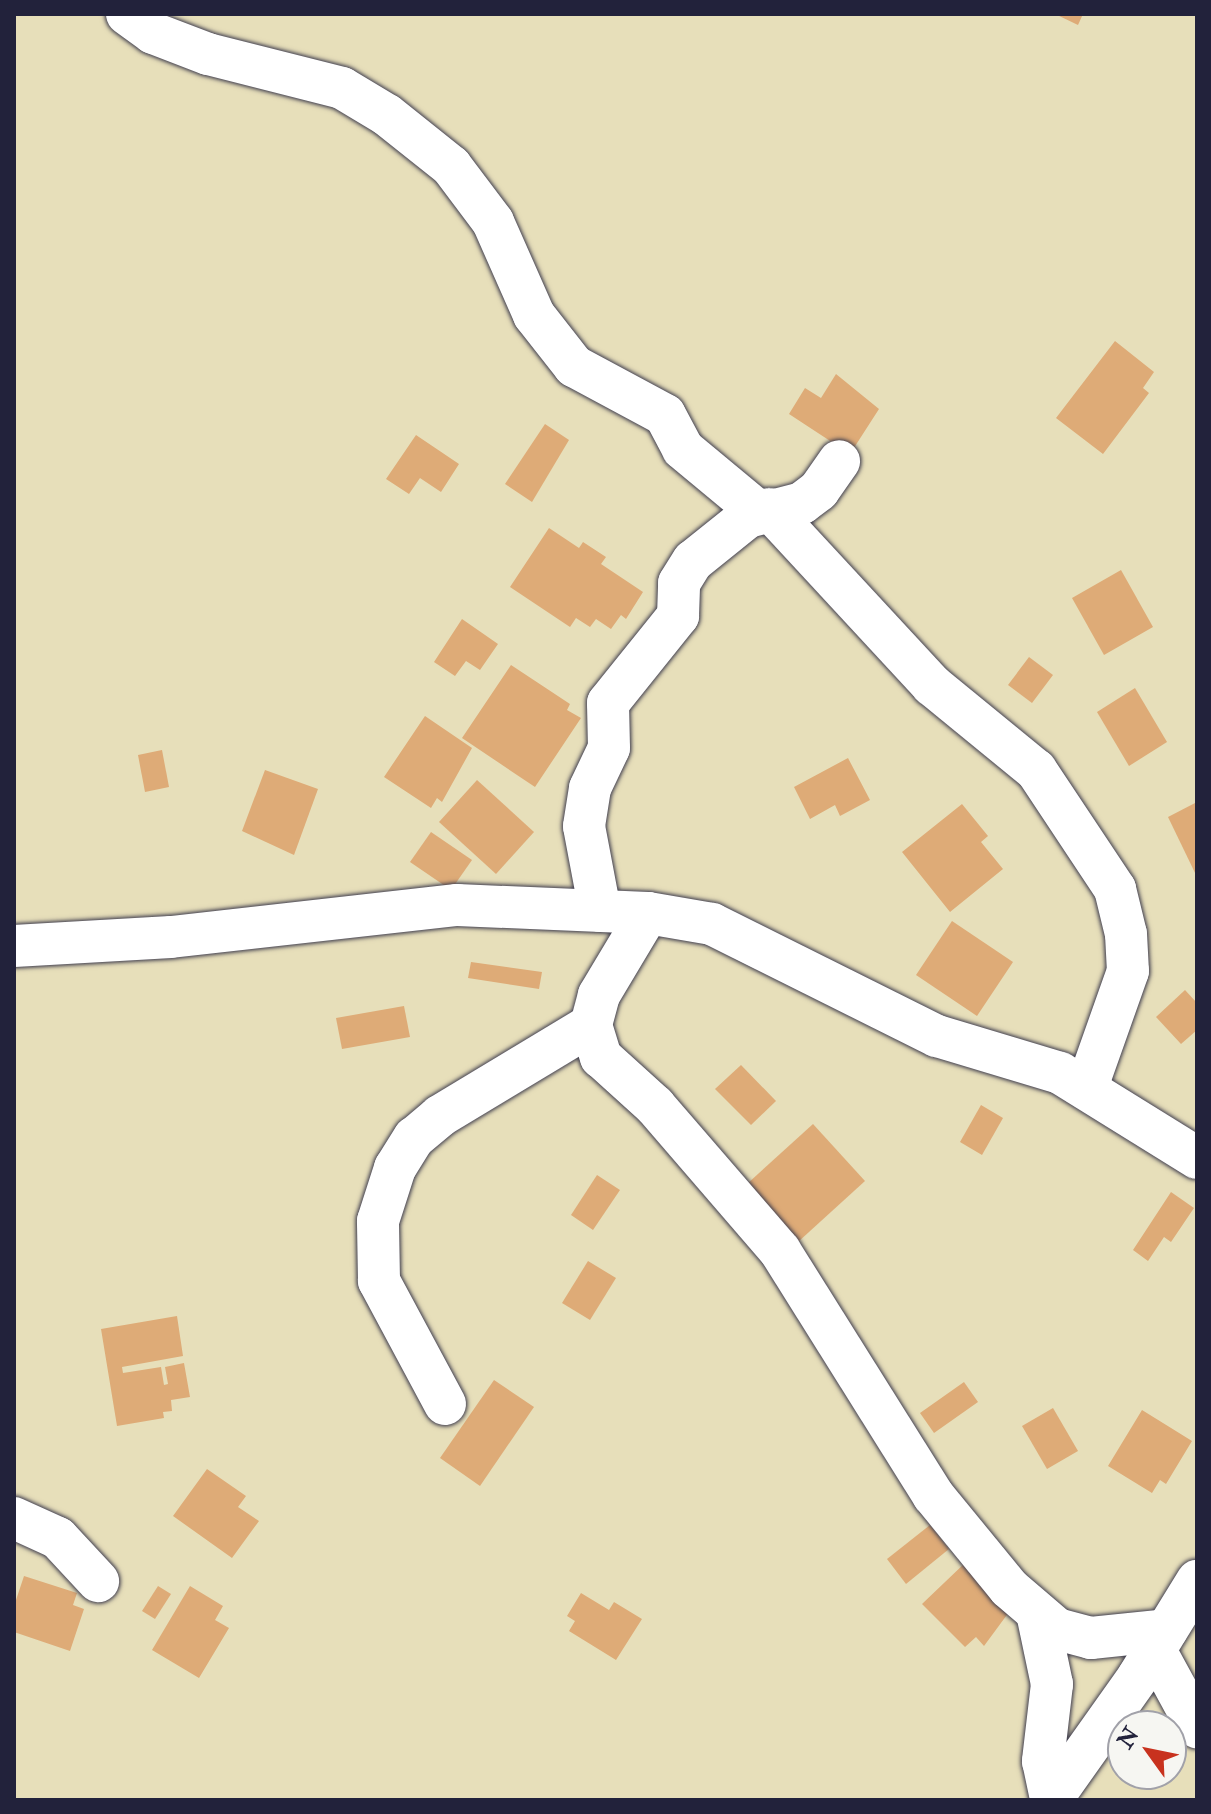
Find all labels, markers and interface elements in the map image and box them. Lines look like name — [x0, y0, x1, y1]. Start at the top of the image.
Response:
north arrow — [1107, 1710, 1187, 1790]
text: N — [1111, 1722, 1146, 1754]

